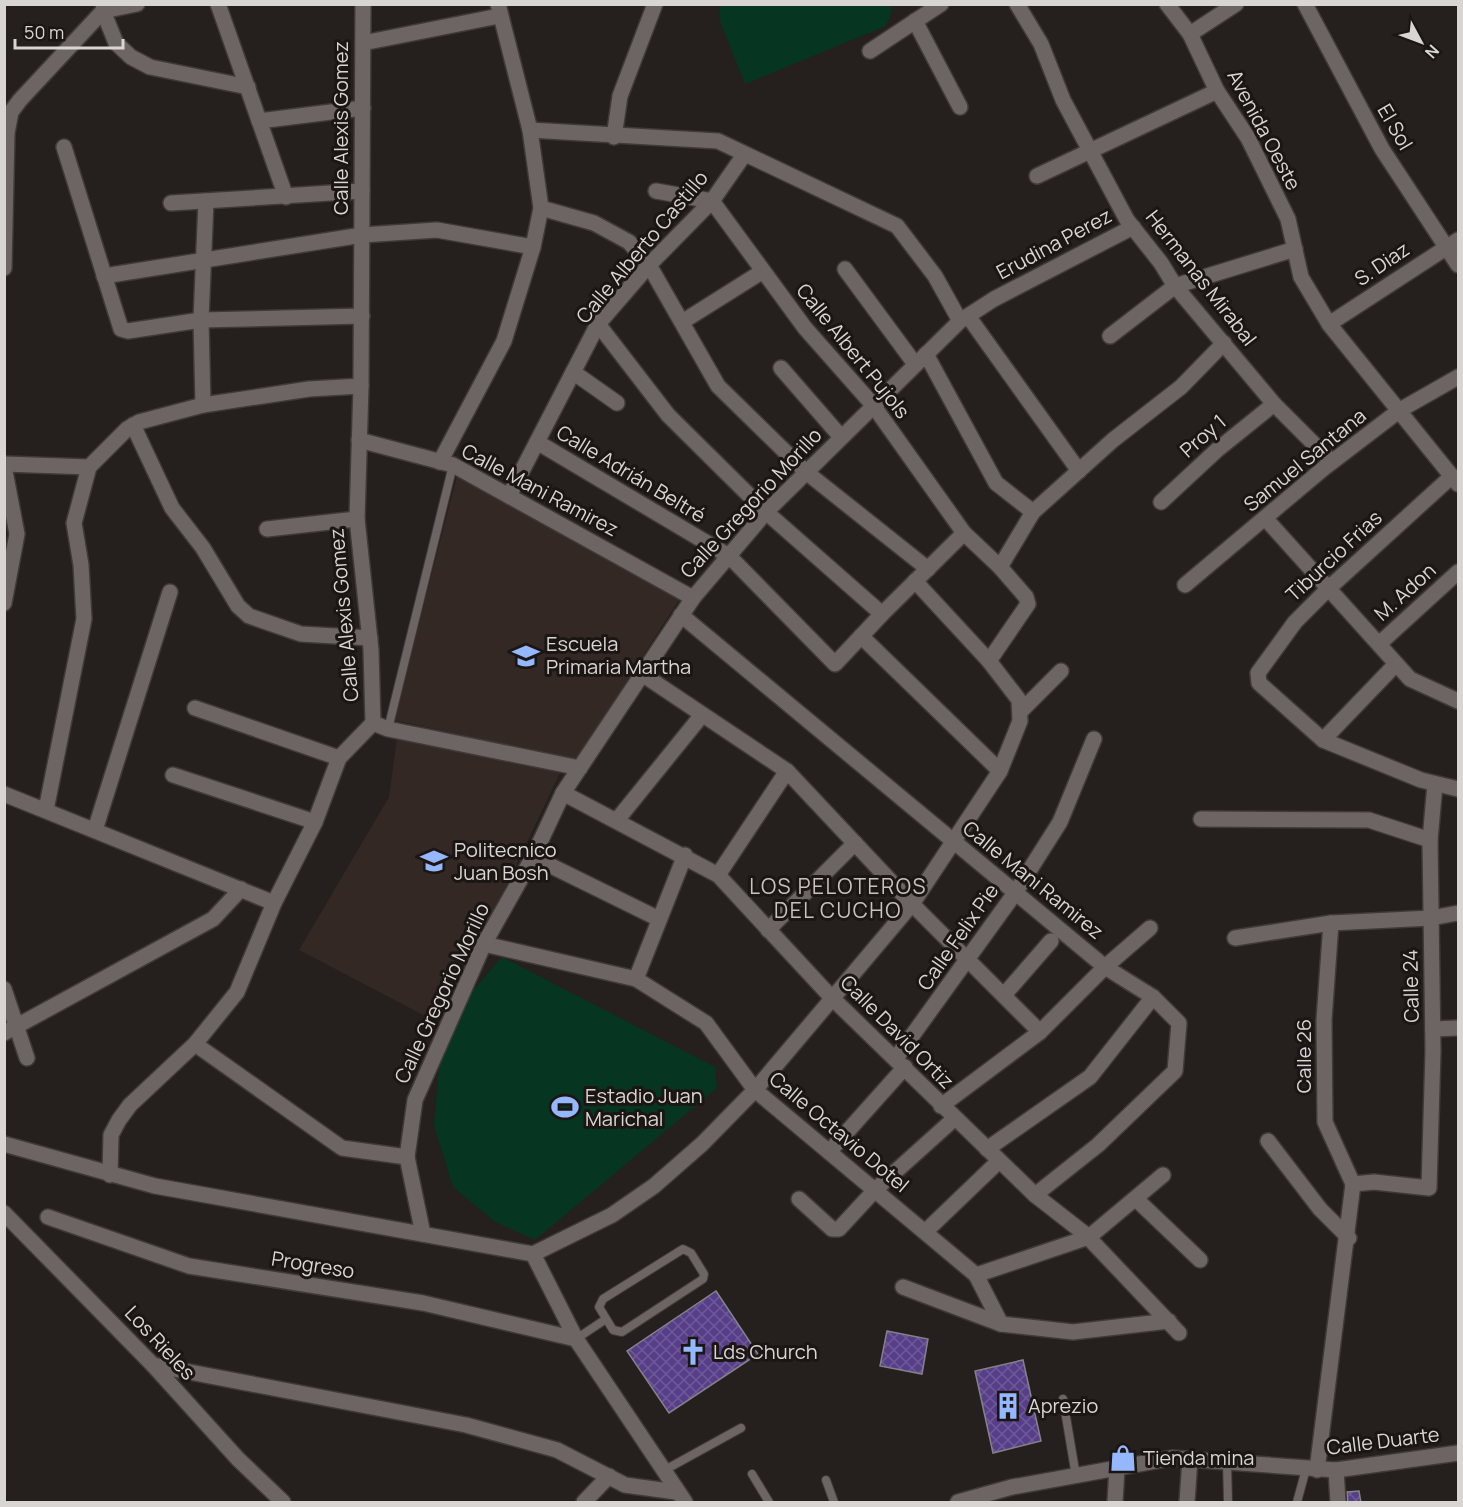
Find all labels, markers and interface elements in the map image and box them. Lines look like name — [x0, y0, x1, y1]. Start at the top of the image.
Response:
scale bar — [15, 12, 123, 50]
north arrow — [1391, 12, 1451, 72]
text: 50 m — [24, 20, 64, 44]
text: N — [1420, 40, 1444, 63]
street label: Calle Alexis Gomez — [327, 41, 354, 215]
street label: Avenida Oeste — [1221, 65, 1307, 195]
street label: El Sol — [1372, 99, 1419, 155]
street label: Calle Alberto Castillo — [570, 164, 714, 329]
street label: Erudina Perez — [991, 202, 1116, 285]
street label: Hermanas Mirabal — [1140, 204, 1263, 351]
street label: S. Diaz — [1349, 235, 1414, 292]
street label: Calle Albert Pujols — [791, 277, 916, 424]
street label: Samuel Santana — [1238, 402, 1371, 517]
street label: Proy 1 — [1174, 408, 1231, 463]
street label: Calle Adrián Beltré — [552, 418, 711, 529]
street label: Calle Gregorio Morillo — [674, 422, 828, 584]
street label: Calle Mani Ramirez — [457, 437, 623, 542]
street label: Tiburcio Frias — [1280, 504, 1388, 607]
street label: Calle Alexis Gomez — [322, 527, 365, 703]
street label: M. Adon — [1368, 557, 1441, 626]
place label: Escuela Primaria Martha — [546, 630, 691, 680]
school or university icon: Escuela Primaria Martha — [511, 641, 541, 671]
street label: Calle Mani Ramirez — [957, 815, 1109, 945]
place label: Politecnico Juan Bosh — [454, 836, 557, 886]
school or university icon: Politecnico Juan Bosh — [419, 846, 449, 876]
district label: LOS PELOTEROS DEL CUCHO — [749, 872, 927, 924]
street label: Calle Felix Pie — [911, 878, 1004, 995]
street label: Calle Gregorio Morillo — [388, 898, 495, 1087]
street label: Calle 24 — [1396, 949, 1425, 1023]
street label: Calle David Ortiz — [835, 969, 960, 1094]
street label: Calle 26 — [1290, 1019, 1317, 1093]
street label: Calle Octavio Dotel — [764, 1065, 915, 1198]
place label: Estadio Juan Marichal — [585, 1082, 703, 1132]
sports icon: Estadio Juan Marichal — [550, 1092, 580, 1122]
street label: Progreso — [270, 1245, 357, 1284]
street label: Los Rieles — [119, 1300, 202, 1386]
church icon: Lds Church — [678, 1337, 708, 1367]
place label: Lds Church — [713, 1338, 818, 1365]
building icon: Aprezio — [993, 1391, 1023, 1421]
place label: Aprezio — [1028, 1392, 1098, 1419]
street label: Calle Duarte — [1325, 1420, 1441, 1461]
shop icon: Tienda mina — [1108, 1443, 1138, 1473]
place label: Tienda mina — [1143, 1444, 1254, 1471]

